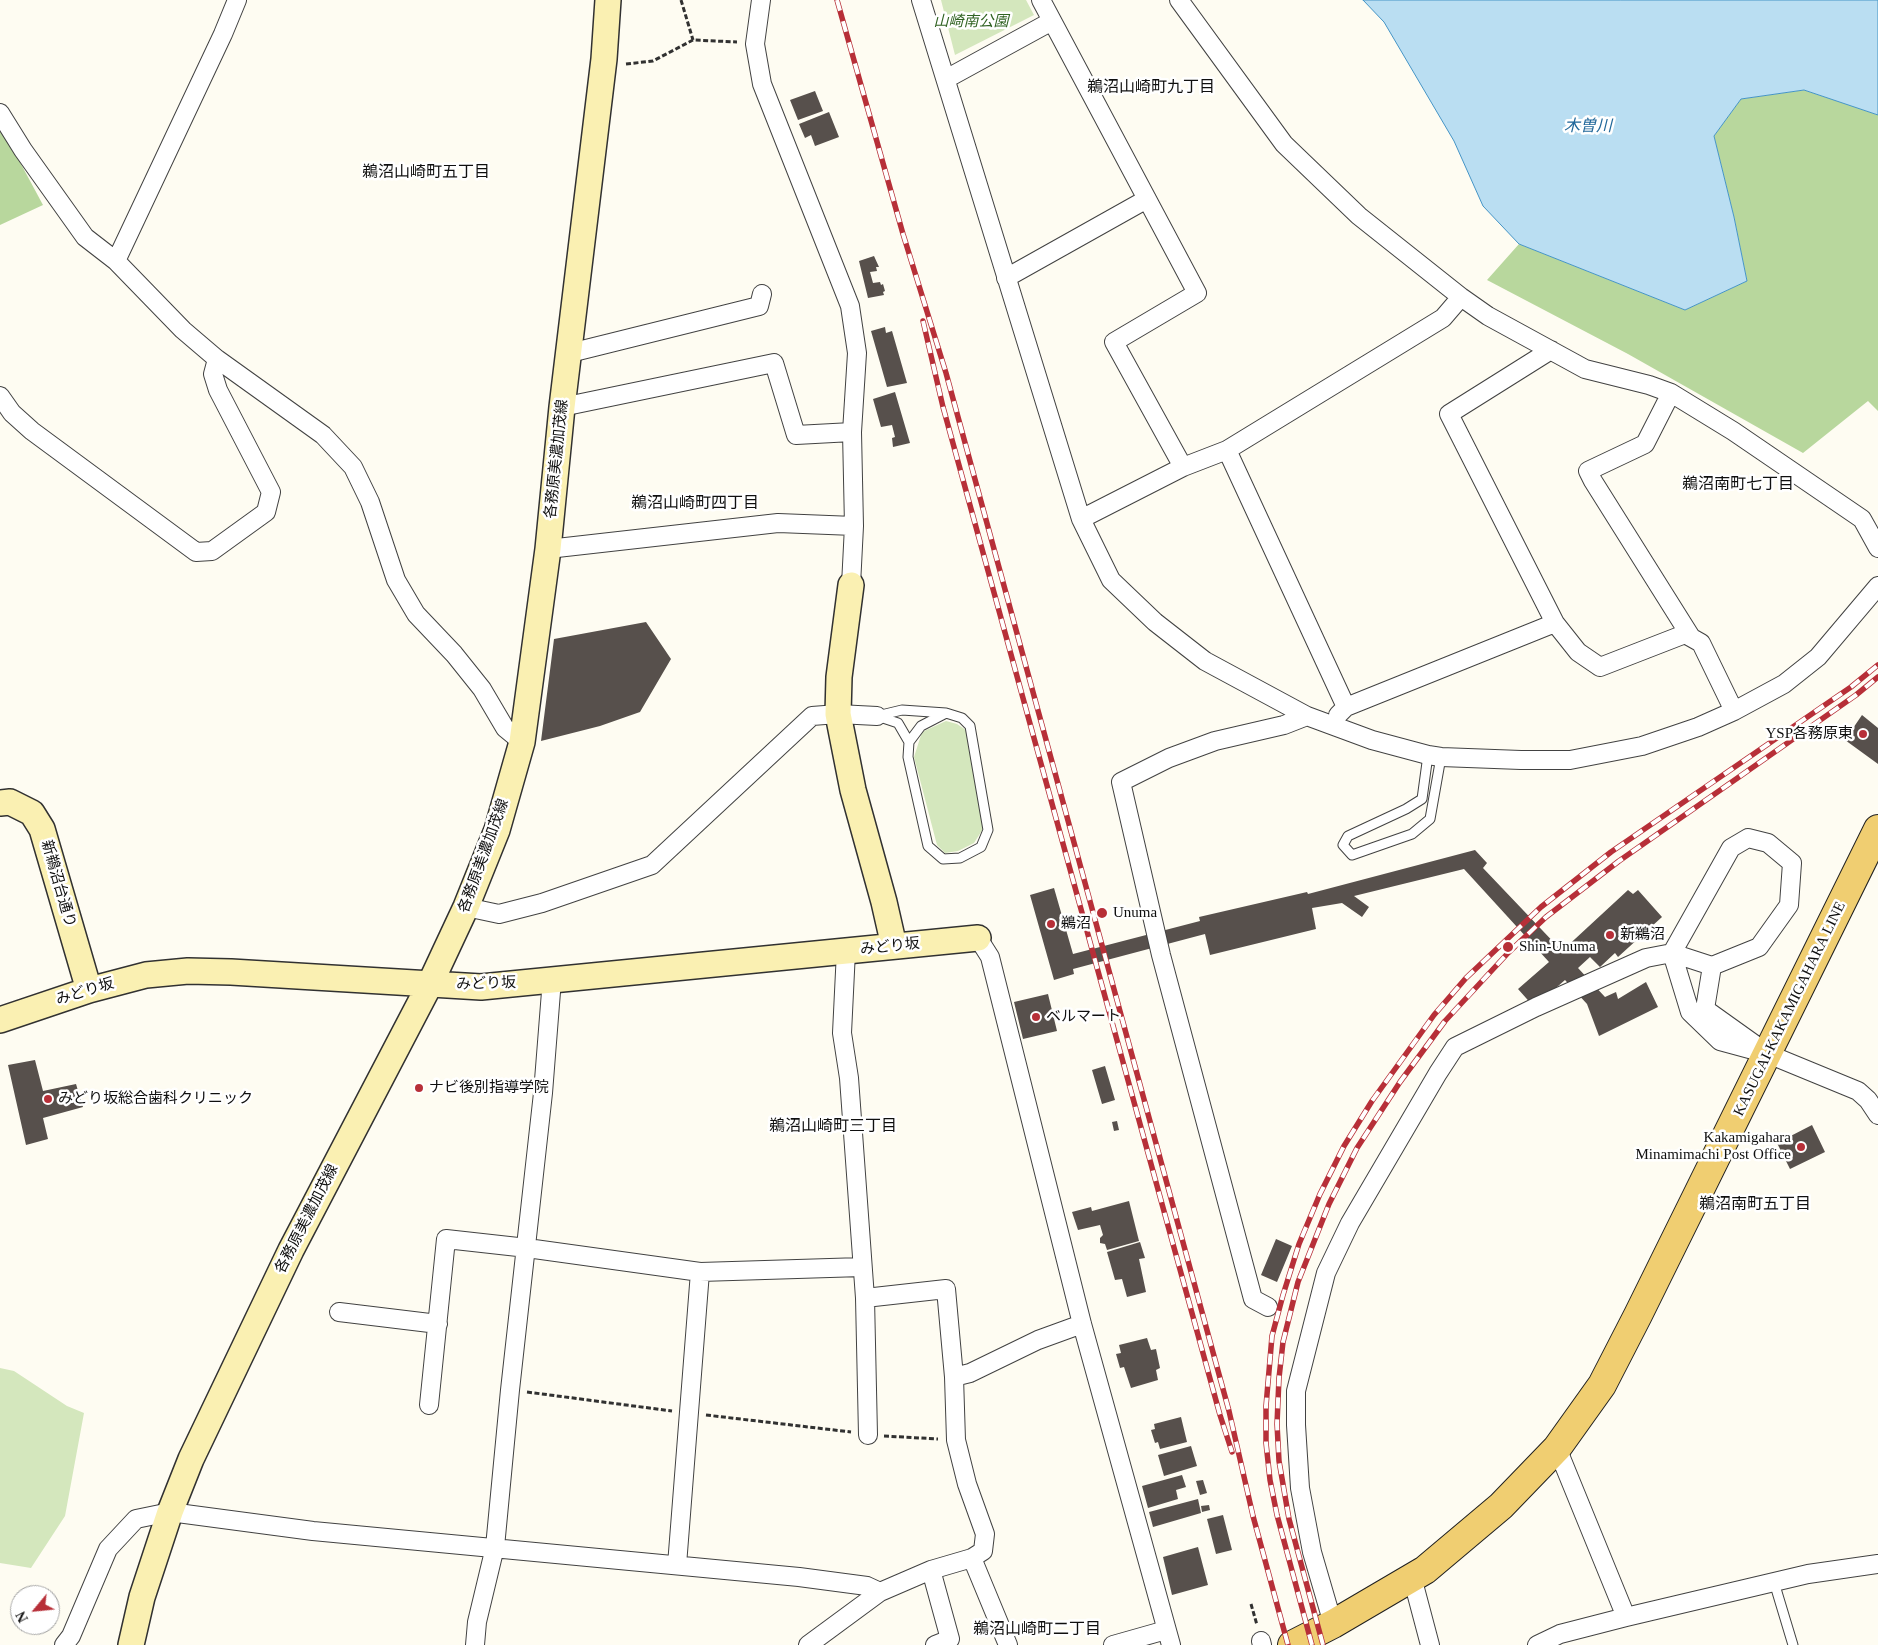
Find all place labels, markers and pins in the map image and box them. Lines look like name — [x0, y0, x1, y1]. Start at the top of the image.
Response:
place label: YSP各務原東 — [1765, 725, 1853, 743]
marker: YSP各務原東 — [1857, 728, 1869, 740]
place label: Unuma — [1113, 904, 1157, 922]
marker: Unuma — [1095, 906, 1109, 920]
place label: 鵜沼 — [1061, 915, 1091, 933]
marker: 鵜沼 — [1045, 918, 1057, 930]
place label: 新鵜沼 — [1620, 926, 1665, 944]
marker: 新鵜沼 — [1604, 929, 1616, 941]
place label: Shin-Unuma — [1519, 938, 1596, 956]
marker: Shin-Unuma — [1501, 940, 1515, 954]
place label: ベルマート — [1046, 1008, 1121, 1026]
marker: ベルマート — [1030, 1011, 1042, 1023]
place label: ナビ後別指導学院 — [429, 1079, 549, 1097]
marker: ナビ後別指導学院 — [413, 1082, 425, 1094]
place label: みどり坂総合歯科クリニック — [58, 1090, 253, 1108]
marker: みどり坂総合歯科クリニック — [42, 1093, 54, 1105]
place label: Kakamigahara Minamimachi Post Office — [1635, 1129, 1791, 1164]
marker: Kakamigahara Minamimachi Post Office — [1795, 1141, 1807, 1153]

